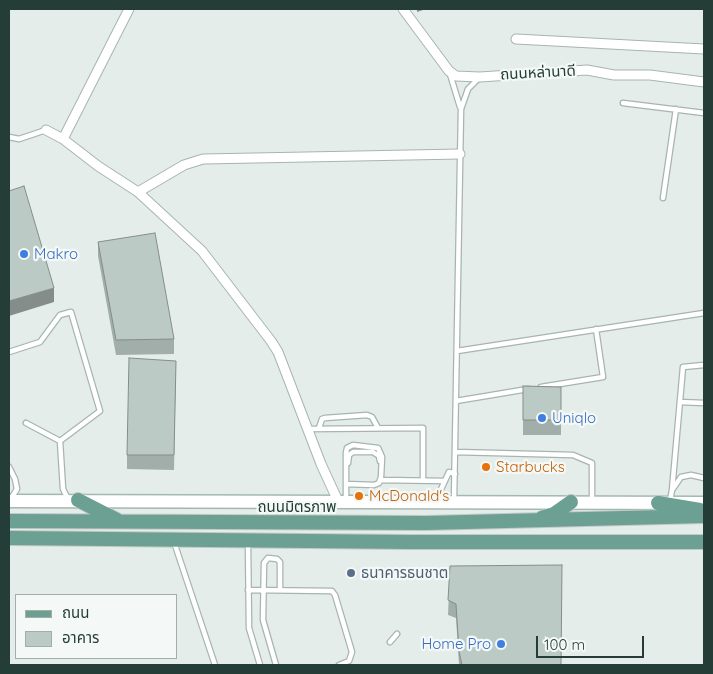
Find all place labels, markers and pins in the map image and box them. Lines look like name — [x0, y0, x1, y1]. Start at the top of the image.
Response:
place label: Makro — [34, 245, 78, 263]
marker: Makro — [18, 248, 30, 260]
place label: Uniqlo — [552, 409, 596, 427]
marker: Uniqlo — [536, 412, 548, 424]
place label: Starbucks — [496, 458, 565, 476]
marker: Starbucks — [480, 461, 492, 473]
place label: McDonald's — [369, 487, 449, 505]
marker: McDonald's — [353, 490, 365, 502]
place label: ธนาคารธนชาต — [361, 564, 448, 582]
marker: ธนาคารธนชาต — [345, 567, 357, 579]
place label: Home Pro — [421, 635, 491, 653]
marker: Home Pro — [495, 638, 507, 650]

